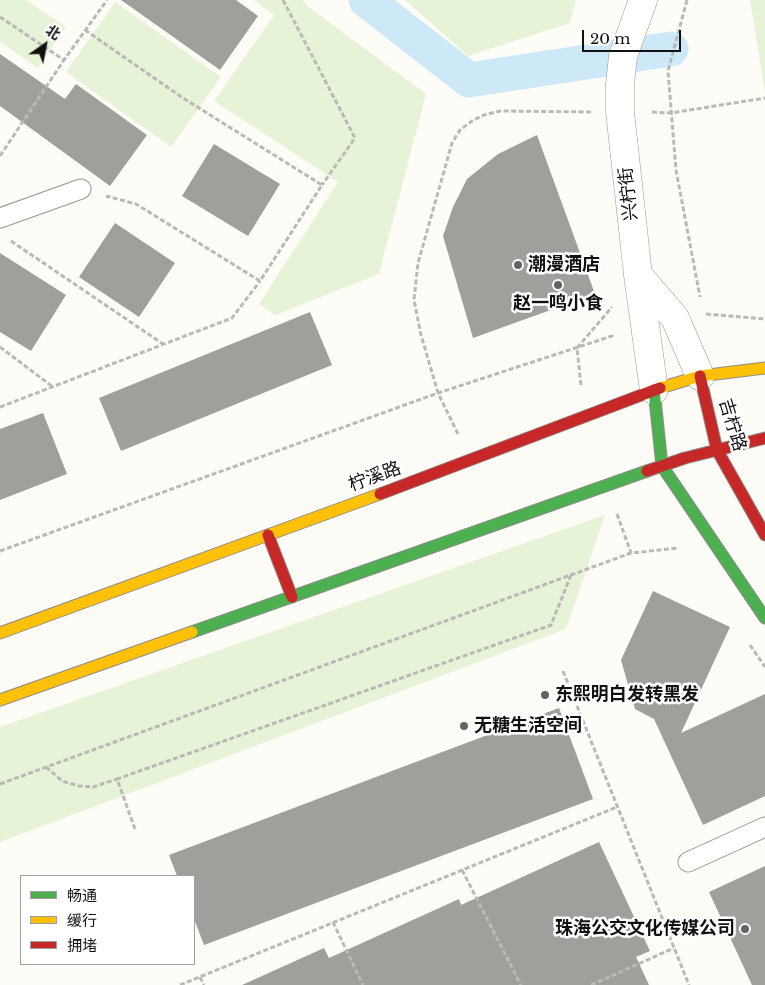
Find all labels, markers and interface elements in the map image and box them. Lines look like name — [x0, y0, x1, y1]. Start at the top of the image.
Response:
north arrow — [20, 20, 70, 70]
scale bar — [585, 20, 684, 52]
text: 北 — [42, 21, 64, 44]
text: 20 m — [590, 29, 630, 48]
street label: 兴柠街 — [615, 166, 643, 222]
place label: 潮漫酒店 — [528, 254, 600, 276]
marker: 潮漫酒店 — [512, 259, 524, 271]
marker: 赵一鸣小食 — [552, 279, 564, 291]
place label: 赵一鸣小食 — [513, 293, 603, 315]
street label: 吉柠路 — [714, 396, 750, 454]
street label: 柠溪路 — [346, 458, 404, 496]
place label: 东熙明白发转黑发 — [555, 684, 699, 706]
marker: 东熙明白发转黑发 — [539, 689, 551, 701]
place label: 无糖生活空间 — [474, 715, 582, 737]
marker: 无糖生活空间 — [458, 720, 470, 732]
legend — [20, 875, 195, 965]
text: 畅通 — [67, 886, 97, 905]
text: 缓行 — [67, 911, 97, 930]
place label: 珠海公交文化传媒公司 — [555, 918, 735, 940]
marker: 珠海公交文化传媒公司 — [739, 923, 751, 935]
text: 拥堵 — [67, 936, 97, 955]

